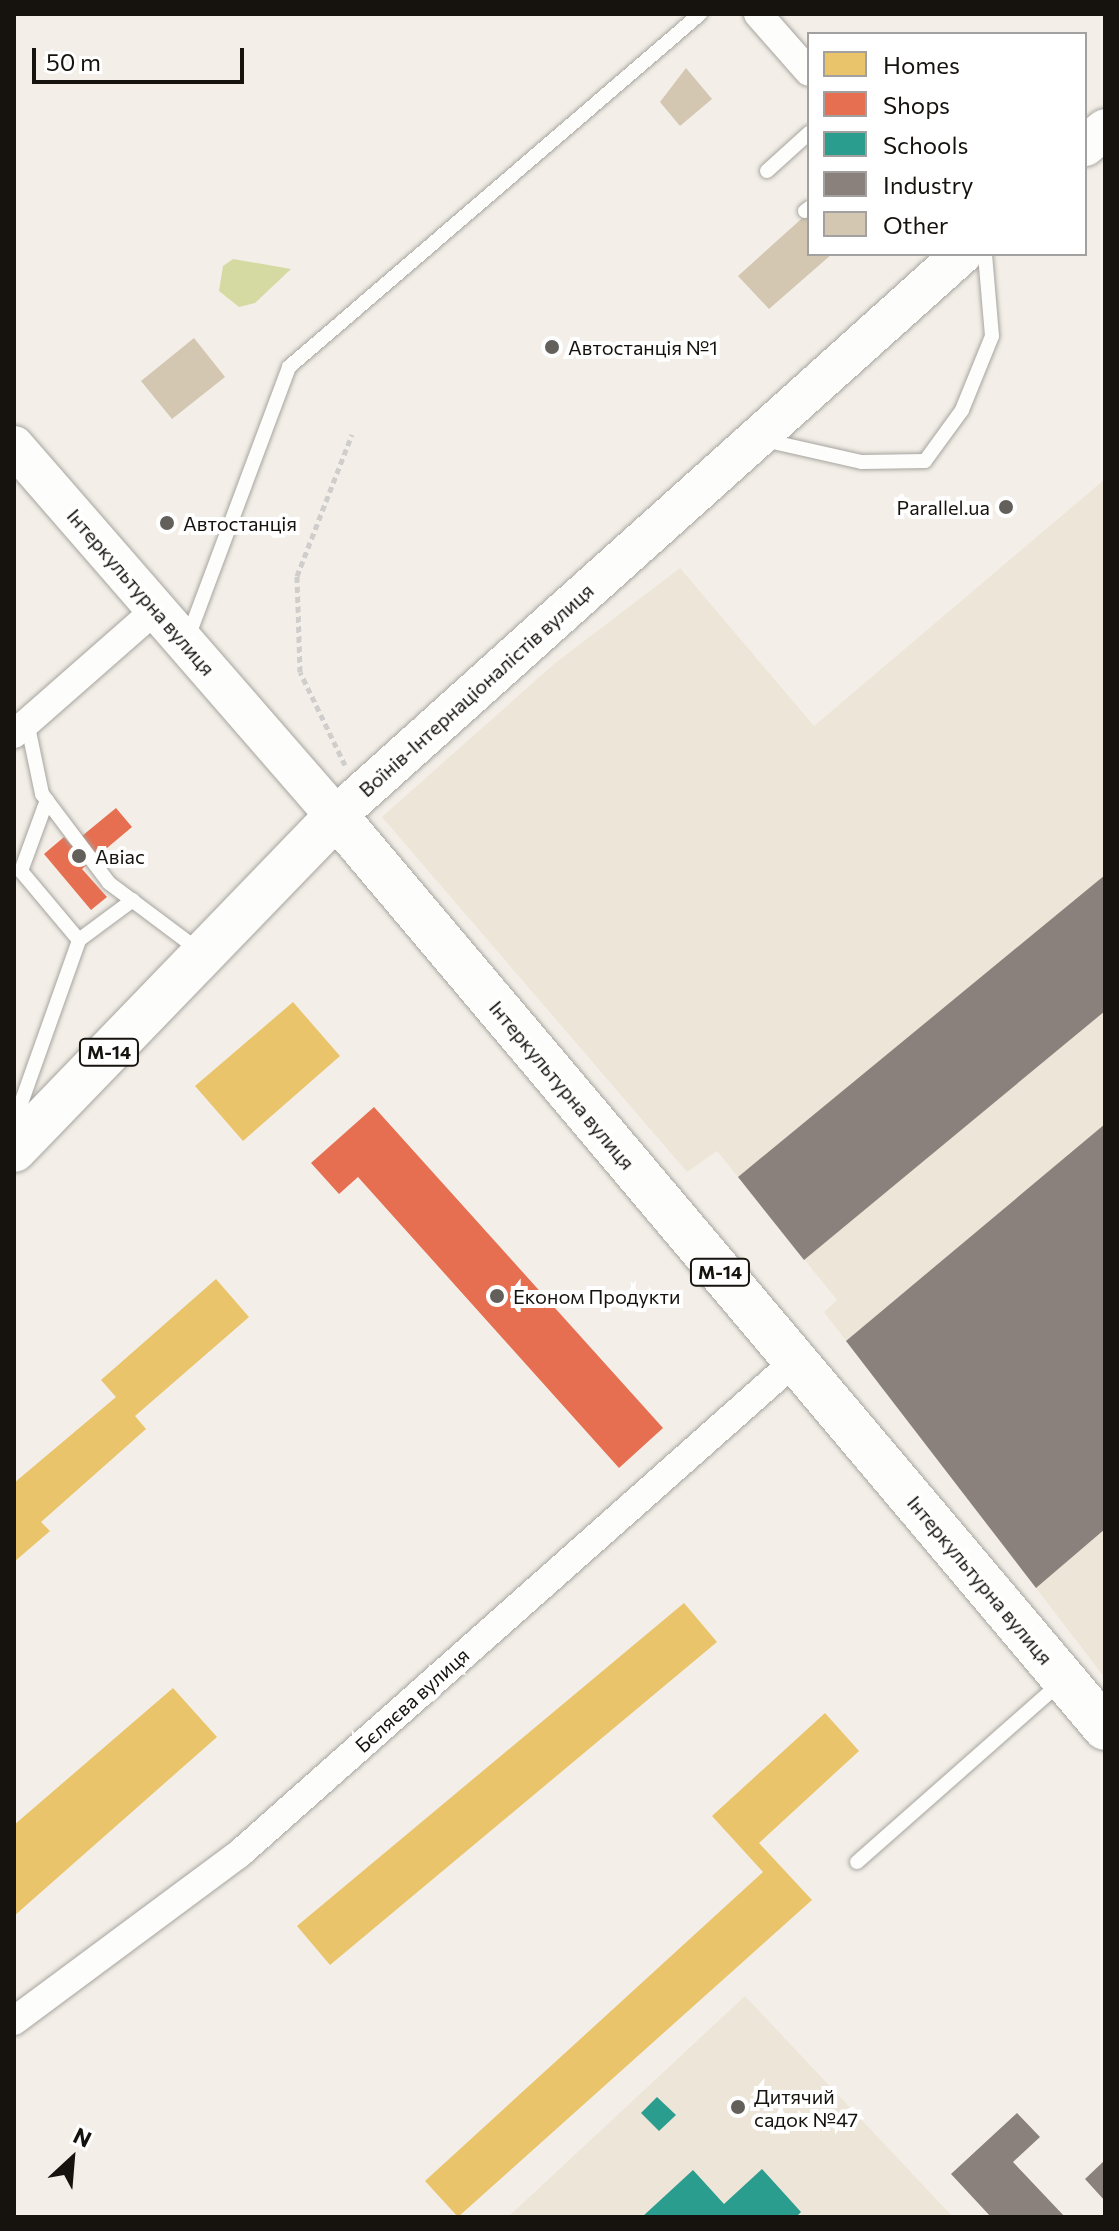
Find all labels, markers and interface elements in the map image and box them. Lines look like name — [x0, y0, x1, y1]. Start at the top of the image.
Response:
scale bar — [36, 32, 248, 82]
legend — [807, 32, 1087, 256]
text: 50 m — [46, 47, 101, 76]
text: Homes — [883, 50, 960, 79]
text: Shops — [883, 90, 950, 119]
text: Schools — [883, 130, 968, 159]
text: Industry — [883, 170, 973, 199]
text: Other — [883, 210, 948, 239]
place label: Автостанція №1 — [568, 335, 718, 359]
marker: Автостанція №1 — [543, 338, 561, 356]
place label: Parallel.ua — [897, 495, 990, 519]
marker: Parallel.ua — [997, 498, 1015, 516]
street label: Інтеркультурна вулиця — [62, 504, 220, 680]
place label: Автостанція — [183, 511, 297, 535]
marker: Автостанція — [158, 514, 176, 532]
street label: Воїнів-Інтернаціоналістів вулиця — [354, 578, 598, 802]
place label: Авіас — [95, 844, 145, 868]
marker: Авіас — [70, 847, 88, 865]
street label: Інтеркультурна вулиця — [484, 996, 640, 1174]
road number: М-14 — [77, 1038, 141, 1066]
road number: М-14 — [688, 1258, 752, 1286]
place label: Економ Продукти — [513, 1284, 680, 1308]
marker: Економ Продукти — [488, 1287, 506, 1305]
street label: Інтеркультурна вулиця — [902, 1491, 1058, 1669]
street label: Бєляєва вулиця — [350, 1643, 474, 1757]
place label: Дитячий садок №47 — [754, 2084, 858, 2131]
marker: Дитячий садок №47 — [729, 2098, 747, 2116]
north arrow — [32, 2119, 112, 2199]
text: N — [69, 2121, 96, 2153]

